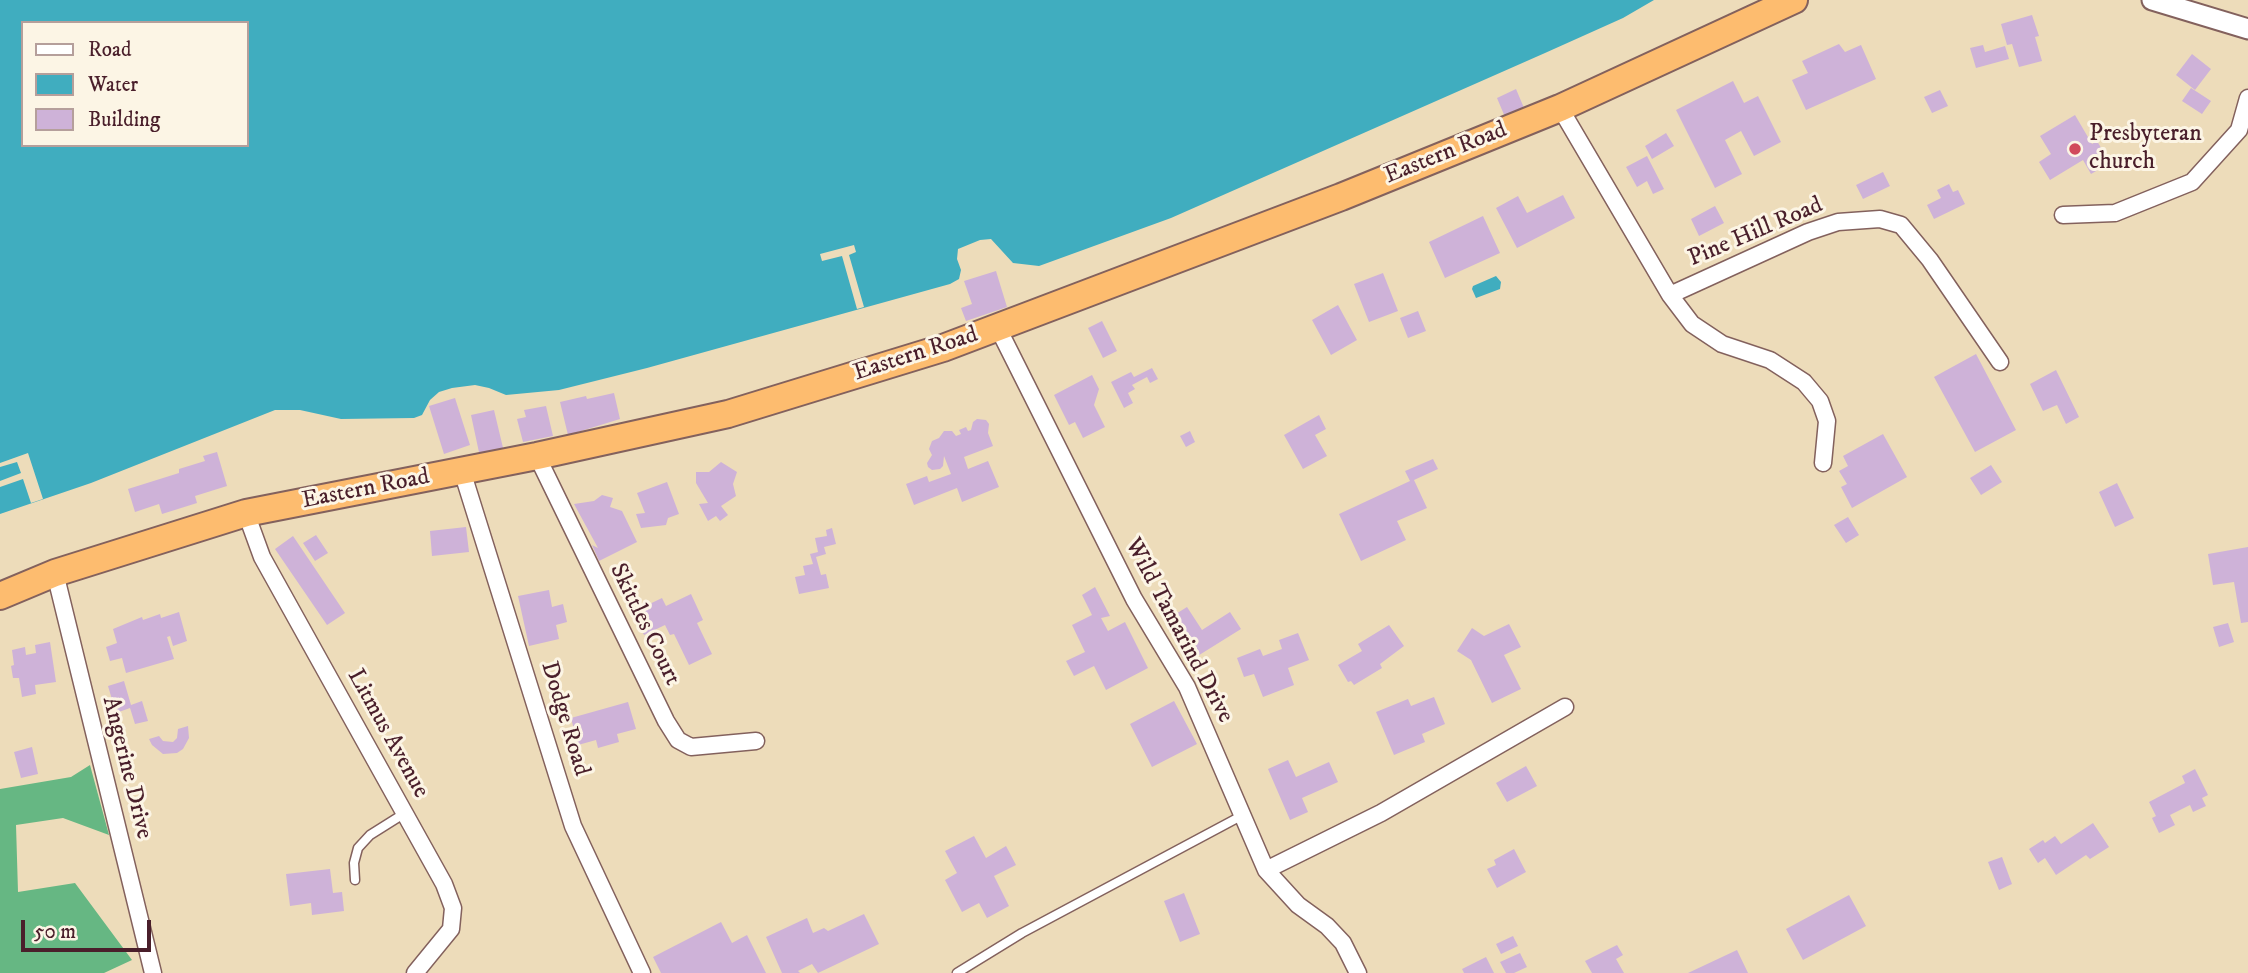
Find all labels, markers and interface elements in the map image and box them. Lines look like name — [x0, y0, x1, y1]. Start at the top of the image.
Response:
legend — [21, 21, 248, 147]
text: Road — [88, 37, 132, 63]
text: Water — [88, 72, 138, 98]
text: Building — [88, 107, 160, 133]
street label: Eastern Road — [1381, 116, 1511, 192]
place label: Presbyteran church — [2089, 121, 2202, 177]
marker: Presbyteran church — [2067, 141, 2083, 157]
street label: Pine Hill Road — [1684, 192, 1828, 274]
street label: Eastern Road — [850, 321, 982, 389]
street label: Eastern Road — [300, 464, 432, 516]
street label: Wild Tamarind Drive — [1117, 534, 1239, 728]
street label: Skittles Court — [602, 559, 686, 691]
street label: Dodge Road — [533, 658, 595, 780]
street label: Litmus Avenue — [340, 665, 434, 803]
street label: Angerine Drive — [94, 694, 158, 842]
scale bar — [24, 906, 154, 950]
text: 50 m — [34, 919, 76, 945]

